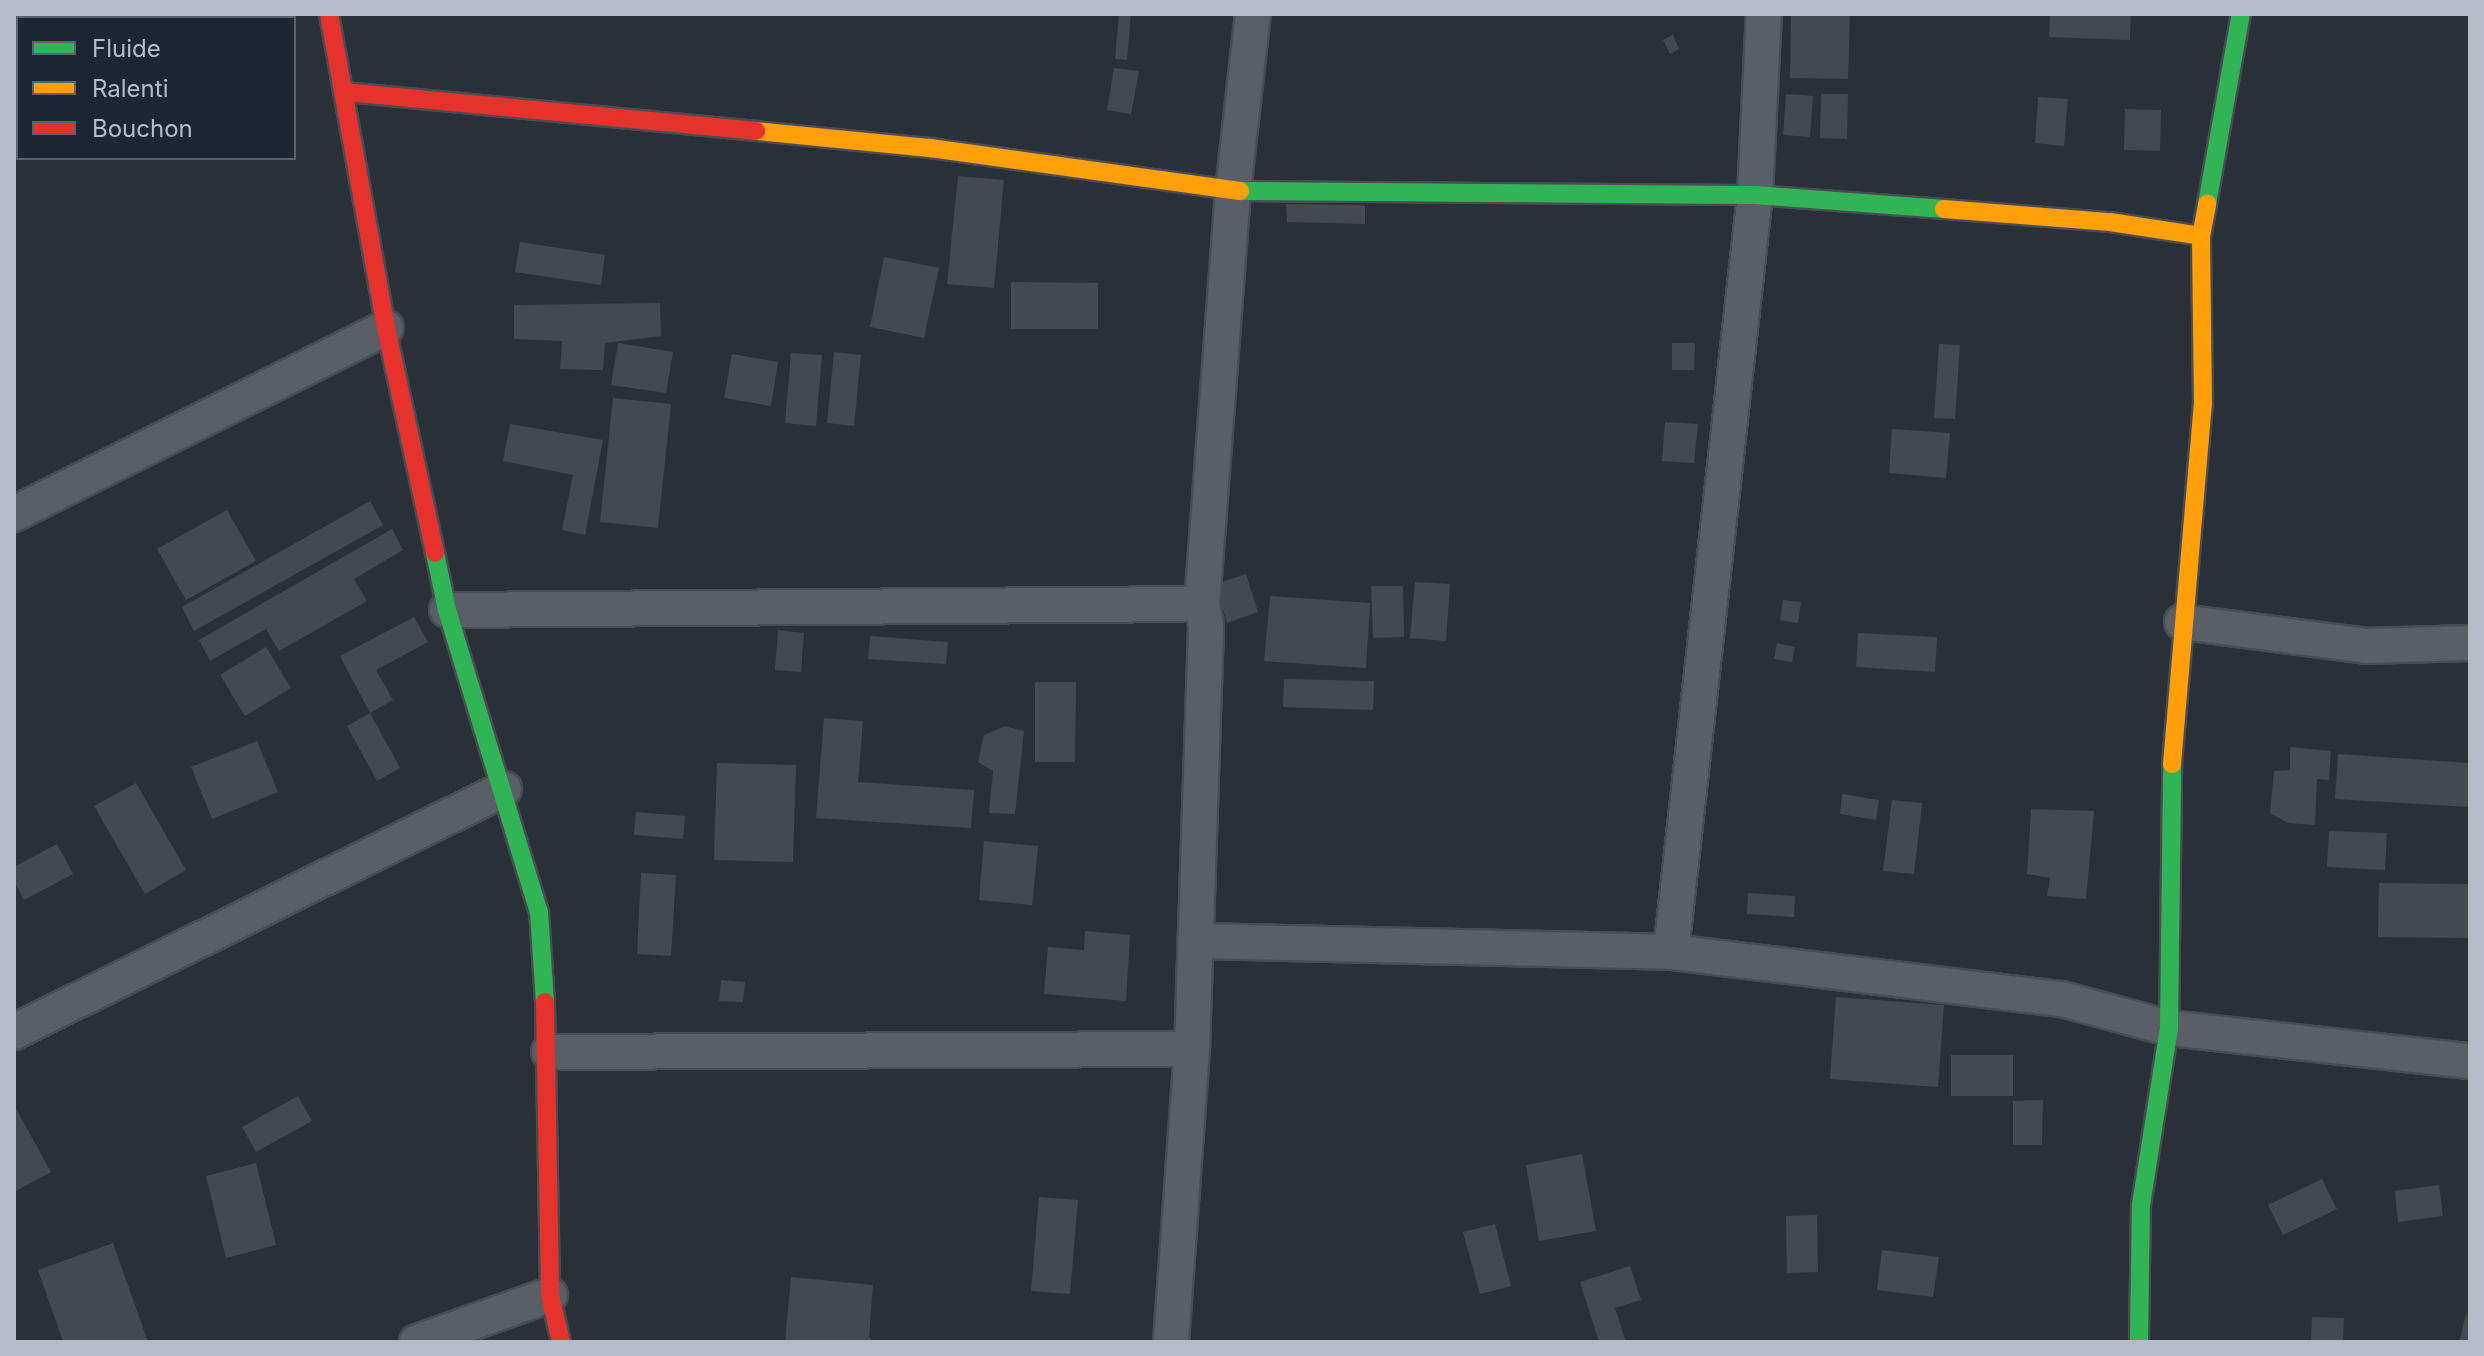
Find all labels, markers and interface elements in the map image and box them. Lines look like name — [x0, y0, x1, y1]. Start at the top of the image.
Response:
legend — [16, 16, 296, 160]
text: Fluide — [92, 34, 161, 63]
text: Ralenti — [92, 74, 168, 103]
text: Bouchon — [92, 114, 193, 143]

